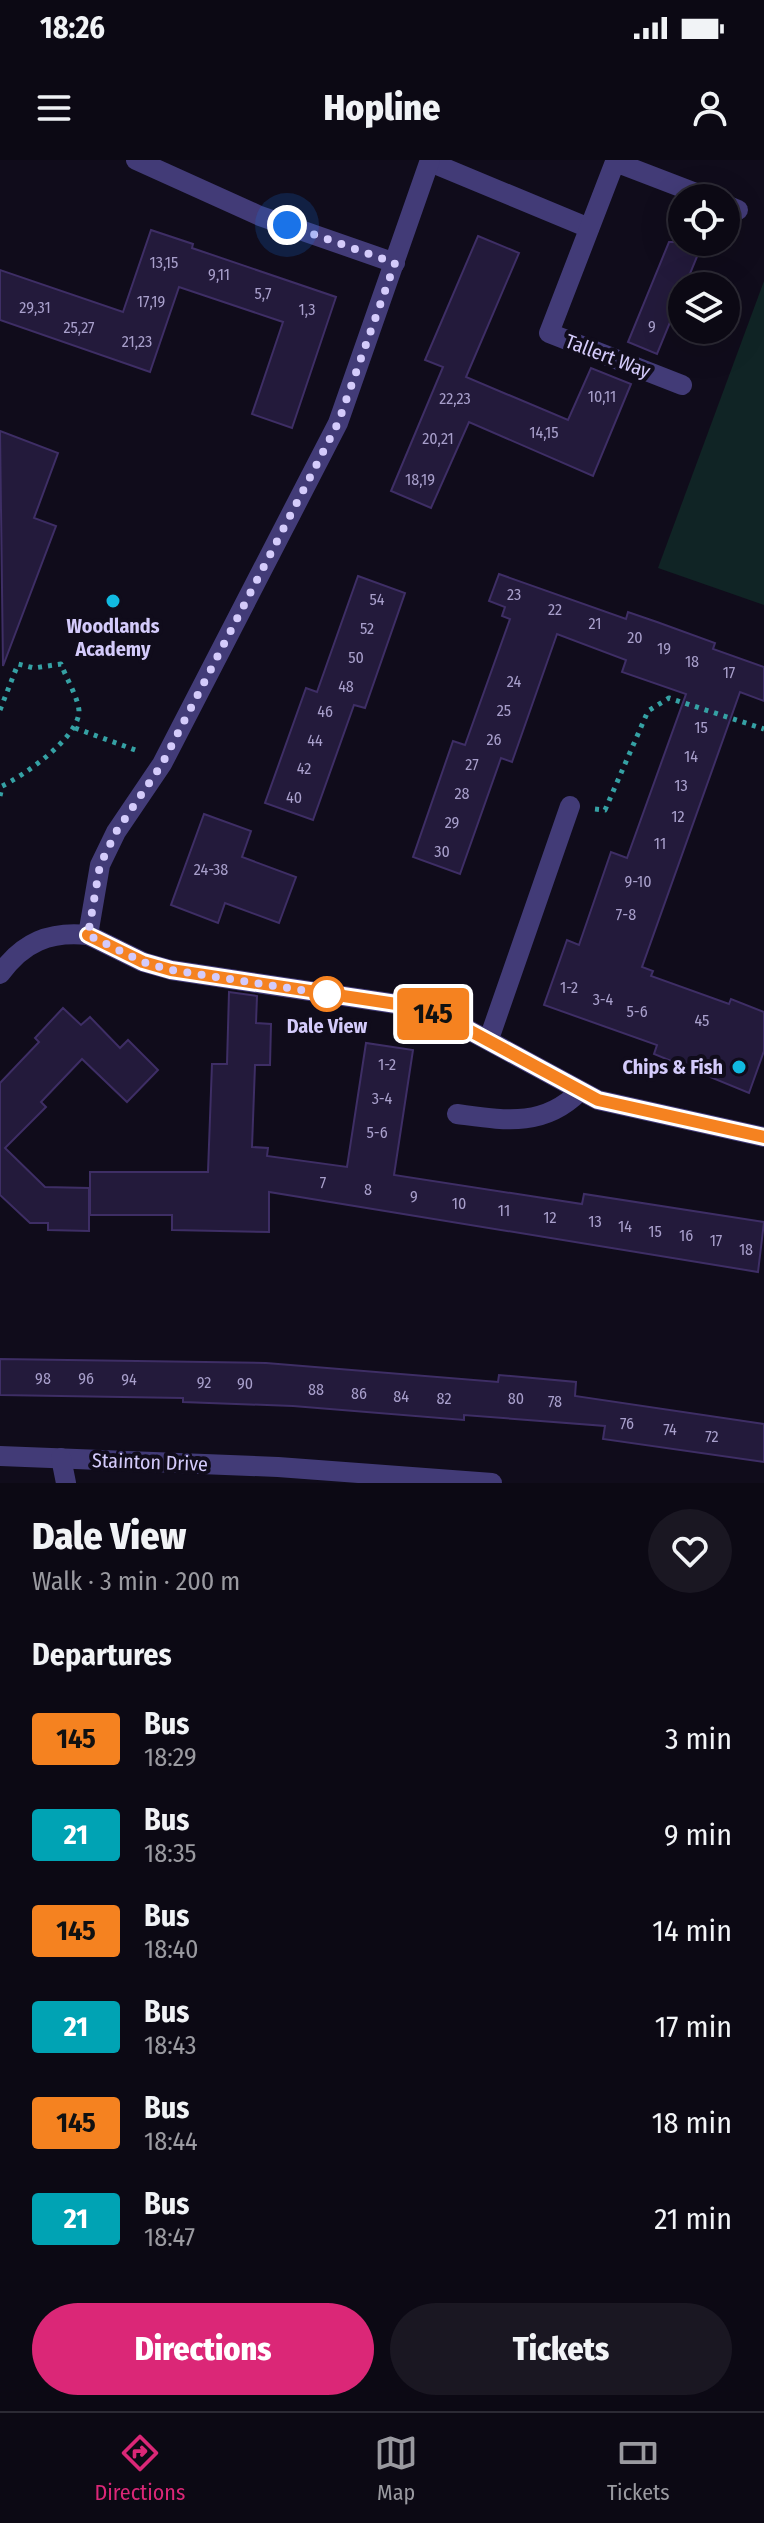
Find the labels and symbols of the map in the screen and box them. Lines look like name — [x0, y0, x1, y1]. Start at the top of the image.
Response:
your location — [267, 205, 307, 245]
house number: 13,15 — [150, 253, 178, 272]
house number: 9,11 — [208, 265, 230, 284]
house number: 5,7 — [254, 284, 272, 303]
house number: 17,19 — [137, 292, 165, 311]
house number: 29,31 — [19, 298, 51, 317]
house number: 1,3 — [299, 300, 315, 319]
house number: 9 — [648, 317, 656, 336]
house number: 25,27 — [63, 318, 95, 337]
street label: Tallert Way — [562, 329, 654, 383]
house number: 21,23 — [122, 332, 152, 351]
house number: 10,11 — [588, 387, 616, 406]
house number: 22,23 — [439, 389, 471, 408]
house number: 14,15 — [529, 423, 559, 442]
house number: 20,21 — [422, 429, 454, 448]
house number: 18,19 — [405, 470, 435, 489]
house number: 23 — [507, 585, 521, 604]
house number: 54 — [369, 590, 385, 609]
marker: Woodlands Academy — [104, 592, 122, 610]
house number: 22 — [548, 600, 562, 619]
place label: Woodlands Academy — [67, 614, 160, 661]
house number: 21 — [589, 614, 601, 633]
house number: 52 — [360, 619, 374, 638]
house number: 20 — [627, 628, 643, 647]
house number: 19 — [657, 639, 671, 658]
house number: 50 — [348, 648, 364, 667]
house number: 18 — [685, 652, 699, 671]
house number: 17 — [723, 663, 736, 682]
house number: 24 — [507, 672, 521, 691]
house number: 48 — [338, 677, 354, 696]
house number: 25 — [497, 701, 511, 720]
house number: 46 — [317, 702, 333, 721]
house number: 15 — [694, 718, 708, 737]
house number: 26 — [487, 730, 502, 749]
house number: 44 — [307, 731, 323, 750]
house number: 14 — [684, 747, 698, 766]
house number: 27 — [465, 755, 479, 774]
house number: 42 — [297, 759, 311, 778]
house number: 13 — [674, 776, 688, 795]
house number: 28 — [454, 784, 470, 803]
house number: 40 — [286, 788, 302, 807]
house number: 12 — [671, 807, 685, 826]
house number: 29 — [445, 813, 460, 832]
house number: 11 — [654, 834, 666, 853]
house number: 30 — [434, 842, 450, 861]
house number: 24-38 — [194, 860, 228, 879]
house number: 9-10 — [624, 872, 652, 891]
house number: 7-8 — [616, 905, 636, 924]
marker: Dale View — [310, 977, 344, 1011]
house number: 1-2 — [560, 978, 578, 997]
line badge: 145 — [387, 988, 479, 1040]
house number: 3-4 — [593, 990, 614, 1009]
house number: 5-6 — [626, 1002, 648, 1021]
house number: 45 — [695, 1011, 709, 1030]
place label: Dale View — [287, 1014, 368, 1038]
house number: 1-2 — [378, 1055, 396, 1074]
place label: Chips & Fish — [623, 1055, 723, 1079]
marker: Chips & Fish — [730, 1058, 748, 1076]
house number: 3-4 — [372, 1089, 393, 1108]
house number: 5-6 — [366, 1123, 388, 1142]
house number: 7 — [320, 1173, 327, 1192]
house number: 8 — [364, 1180, 372, 1199]
house number: 9 — [410, 1187, 418, 1206]
house number: 10 — [452, 1194, 466, 1213]
house number: 11 — [498, 1201, 510, 1220]
house number: 12 — [543, 1208, 557, 1227]
house number: 13 — [588, 1212, 602, 1231]
house number: 14 — [618, 1217, 632, 1236]
house number: 15 — [648, 1222, 662, 1241]
house number: 16 — [679, 1226, 693, 1245]
house number: 17 — [710, 1231, 723, 1250]
house number: 18 — [739, 1240, 753, 1259]
house number: 98 — [35, 1369, 51, 1388]
house number: 96 — [78, 1369, 94, 1388]
house number: 94 — [121, 1370, 137, 1389]
house number: 92 — [197, 1373, 211, 1392]
house number: 90 — [237, 1374, 253, 1393]
house number: 88 — [308, 1380, 324, 1399]
house number: 86 — [351, 1384, 367, 1403]
house number: 84 — [393, 1387, 409, 1406]
house number: 82 — [437, 1389, 451, 1408]
house number: 80 — [508, 1389, 524, 1408]
house number: 78 — [548, 1392, 562, 1411]
house number: 76 — [620, 1414, 634, 1433]
house number: 74 — [663, 1420, 677, 1439]
house number: 72 — [705, 1427, 719, 1446]
street label: Stainton Drive — [92, 1448, 208, 1476]

